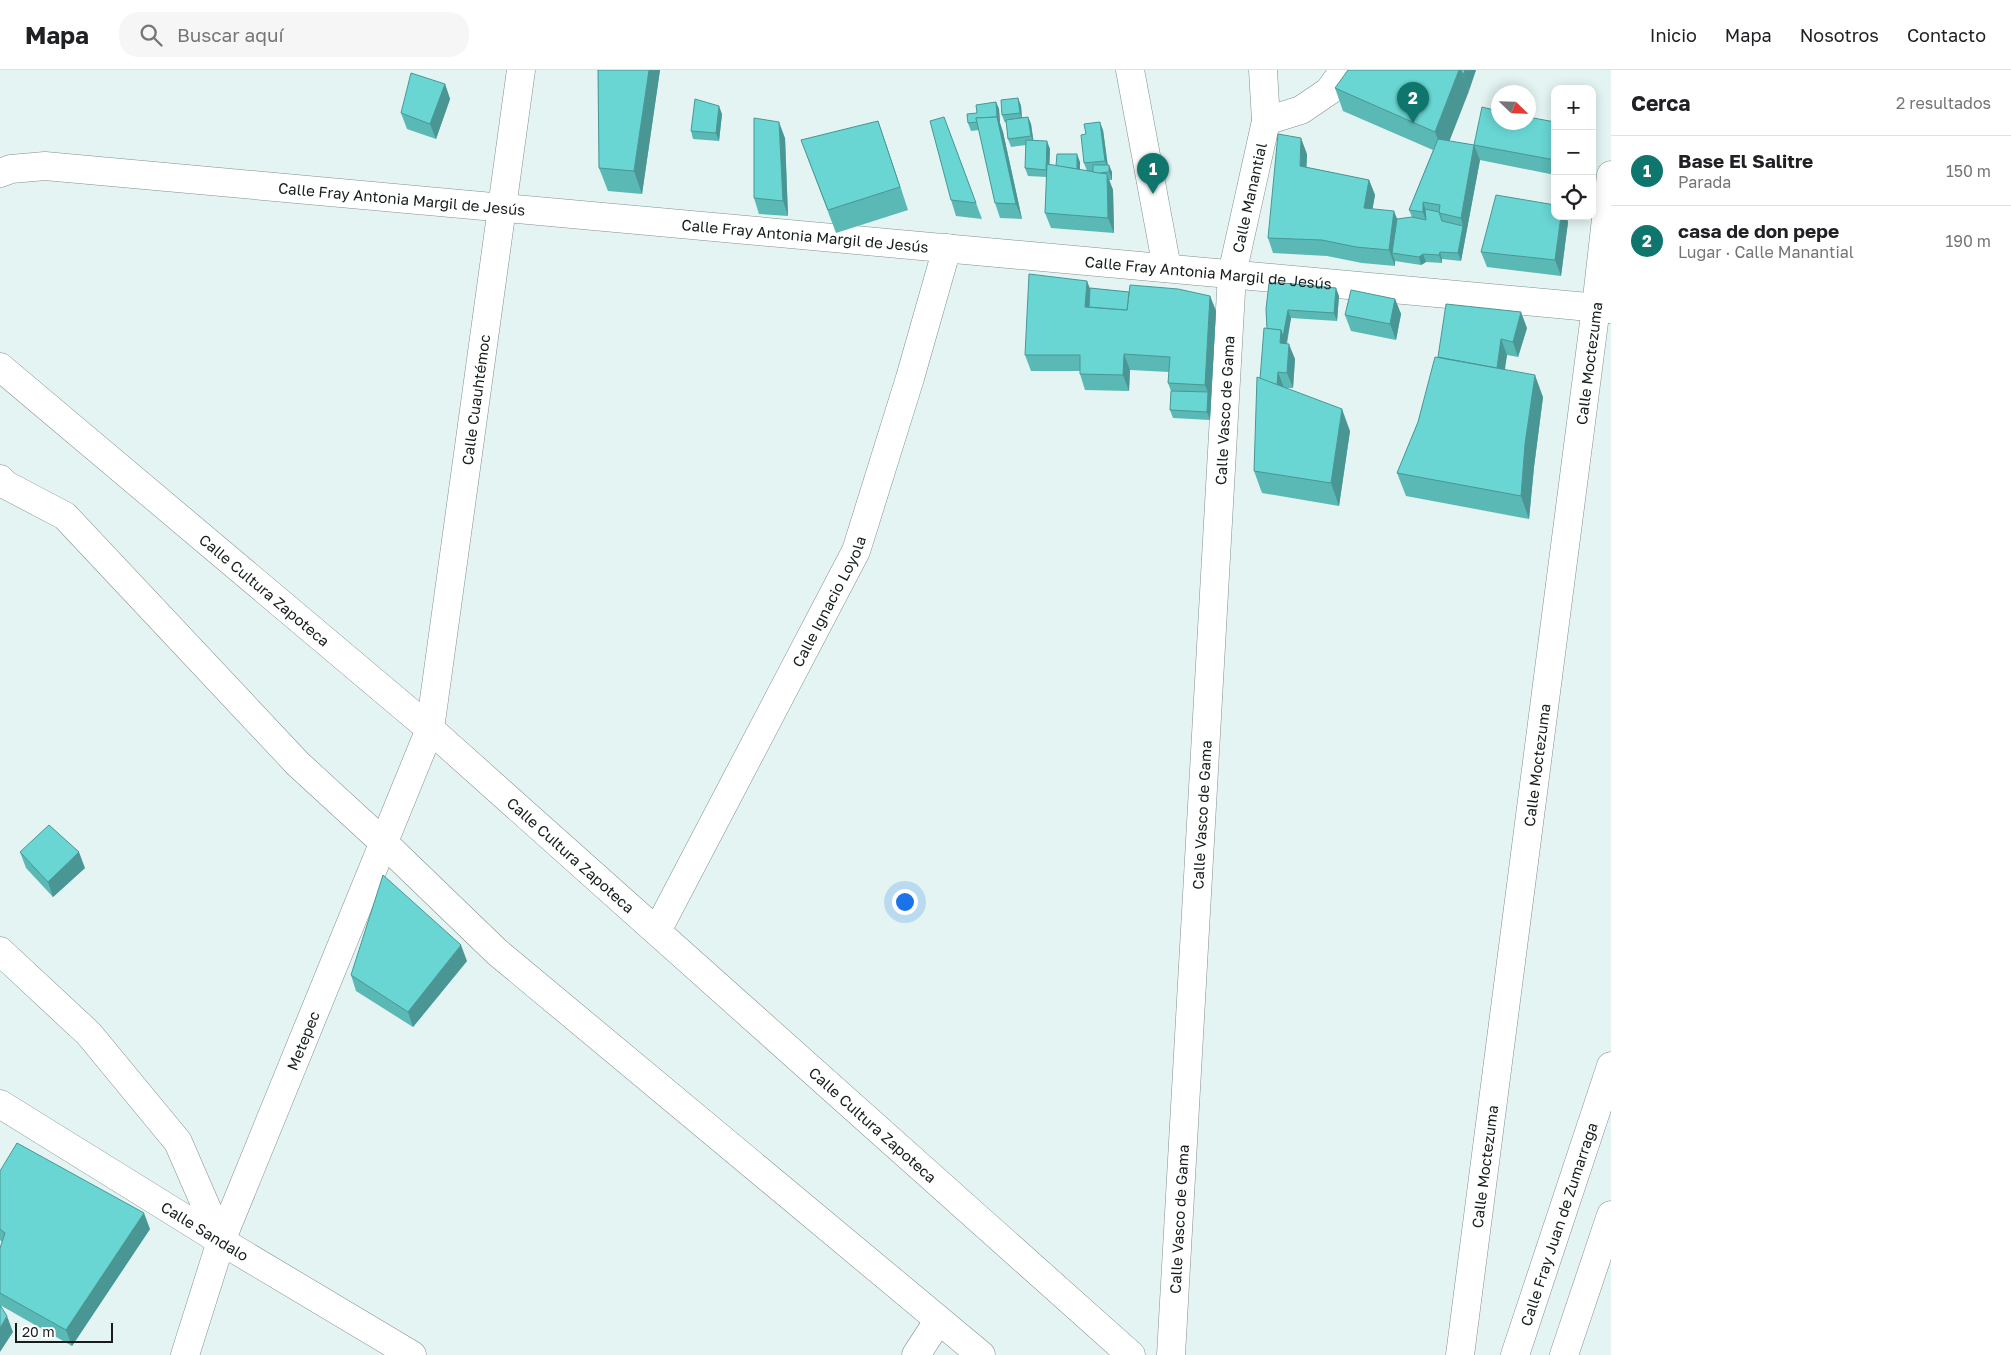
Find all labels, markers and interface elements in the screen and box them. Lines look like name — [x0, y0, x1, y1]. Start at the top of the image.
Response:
search box — [119, 12, 469, 57]
text: Mapa — [25, 20, 89, 49]
icon: search — [137, 21, 165, 49]
text: Buscar aquí — [177, 23, 284, 46]
text: Inicio — [1650, 24, 1697, 46]
text: Mapa — [1725, 24, 1772, 46]
text: Nosotros — [1800, 24, 1879, 46]
text: Contacto — [1907, 24, 1986, 46]
pin: 2 — [1397, 82, 1429, 123]
north arrow — [1491, 85, 1536, 130]
map controls — [1551, 85, 1596, 220]
button: + — [1551, 85, 1596, 130]
text: Cerca — [1631, 90, 1690, 116]
text: 2 resultados — [1896, 93, 1991, 113]
button: − — [1551, 130, 1596, 175]
street label: Calle Manantial — [1228, 141, 1270, 254]
text: Base El Salitre — [1678, 149, 1813, 172]
pin: 1 — [1137, 153, 1169, 194]
text: 1 — [1643, 161, 1651, 181]
text: 150 m — [1946, 161, 1991, 181]
text: Parada — [1678, 172, 1731, 192]
button: locate — [1551, 175, 1596, 220]
street label: Calle Fray Antonia Margil de Jesús — [277, 178, 526, 219]
street label: Calle Fray Antonia Margil de Jesús — [681, 215, 929, 256]
text: casa de don pepe — [1678, 219, 1839, 242]
text: 2 — [1642, 231, 1652, 251]
text: 190 m — [1945, 231, 1991, 251]
text: Lugar · Calle Manantial — [1678, 242, 1854, 262]
street label: Calle Fray Antonia Margil de Jesús — [1084, 252, 1333, 292]
street label: Calle Moctezuma — [1572, 301, 1606, 426]
street label: Calle Cuauhtémoc — [458, 333, 493, 466]
street label: Calle Vasco de Gama — [1211, 335, 1238, 486]
street label: Calle Cultura Zapoteca — [196, 530, 333, 650]
street label: Calle Ignacio Loyola — [788, 534, 869, 670]
street label: Calle Moctezuma — [1520, 702, 1553, 828]
street label: Calle Vasco de Gama — [1188, 740, 1215, 890]
street label: Calle Cultura Zapoteca — [504, 793, 638, 916]
your location — [892, 889, 918, 915]
street label: Metepec — [283, 1008, 323, 1073]
street label: Calle Cultura Zapoteca — [806, 1063, 940, 1186]
street label: Calle Moctezuma — [1468, 1104, 1501, 1229]
street label: Calle Fray Juan de Zumarraga — [1516, 1120, 1601, 1328]
street label: Calle Vasco de Gama — [1165, 1144, 1192, 1294]
street label: Calle Sandalo — [158, 1197, 252, 1264]
scale bar — [15, 1320, 112, 1343]
text: 20 m — [22, 1323, 55, 1340]

